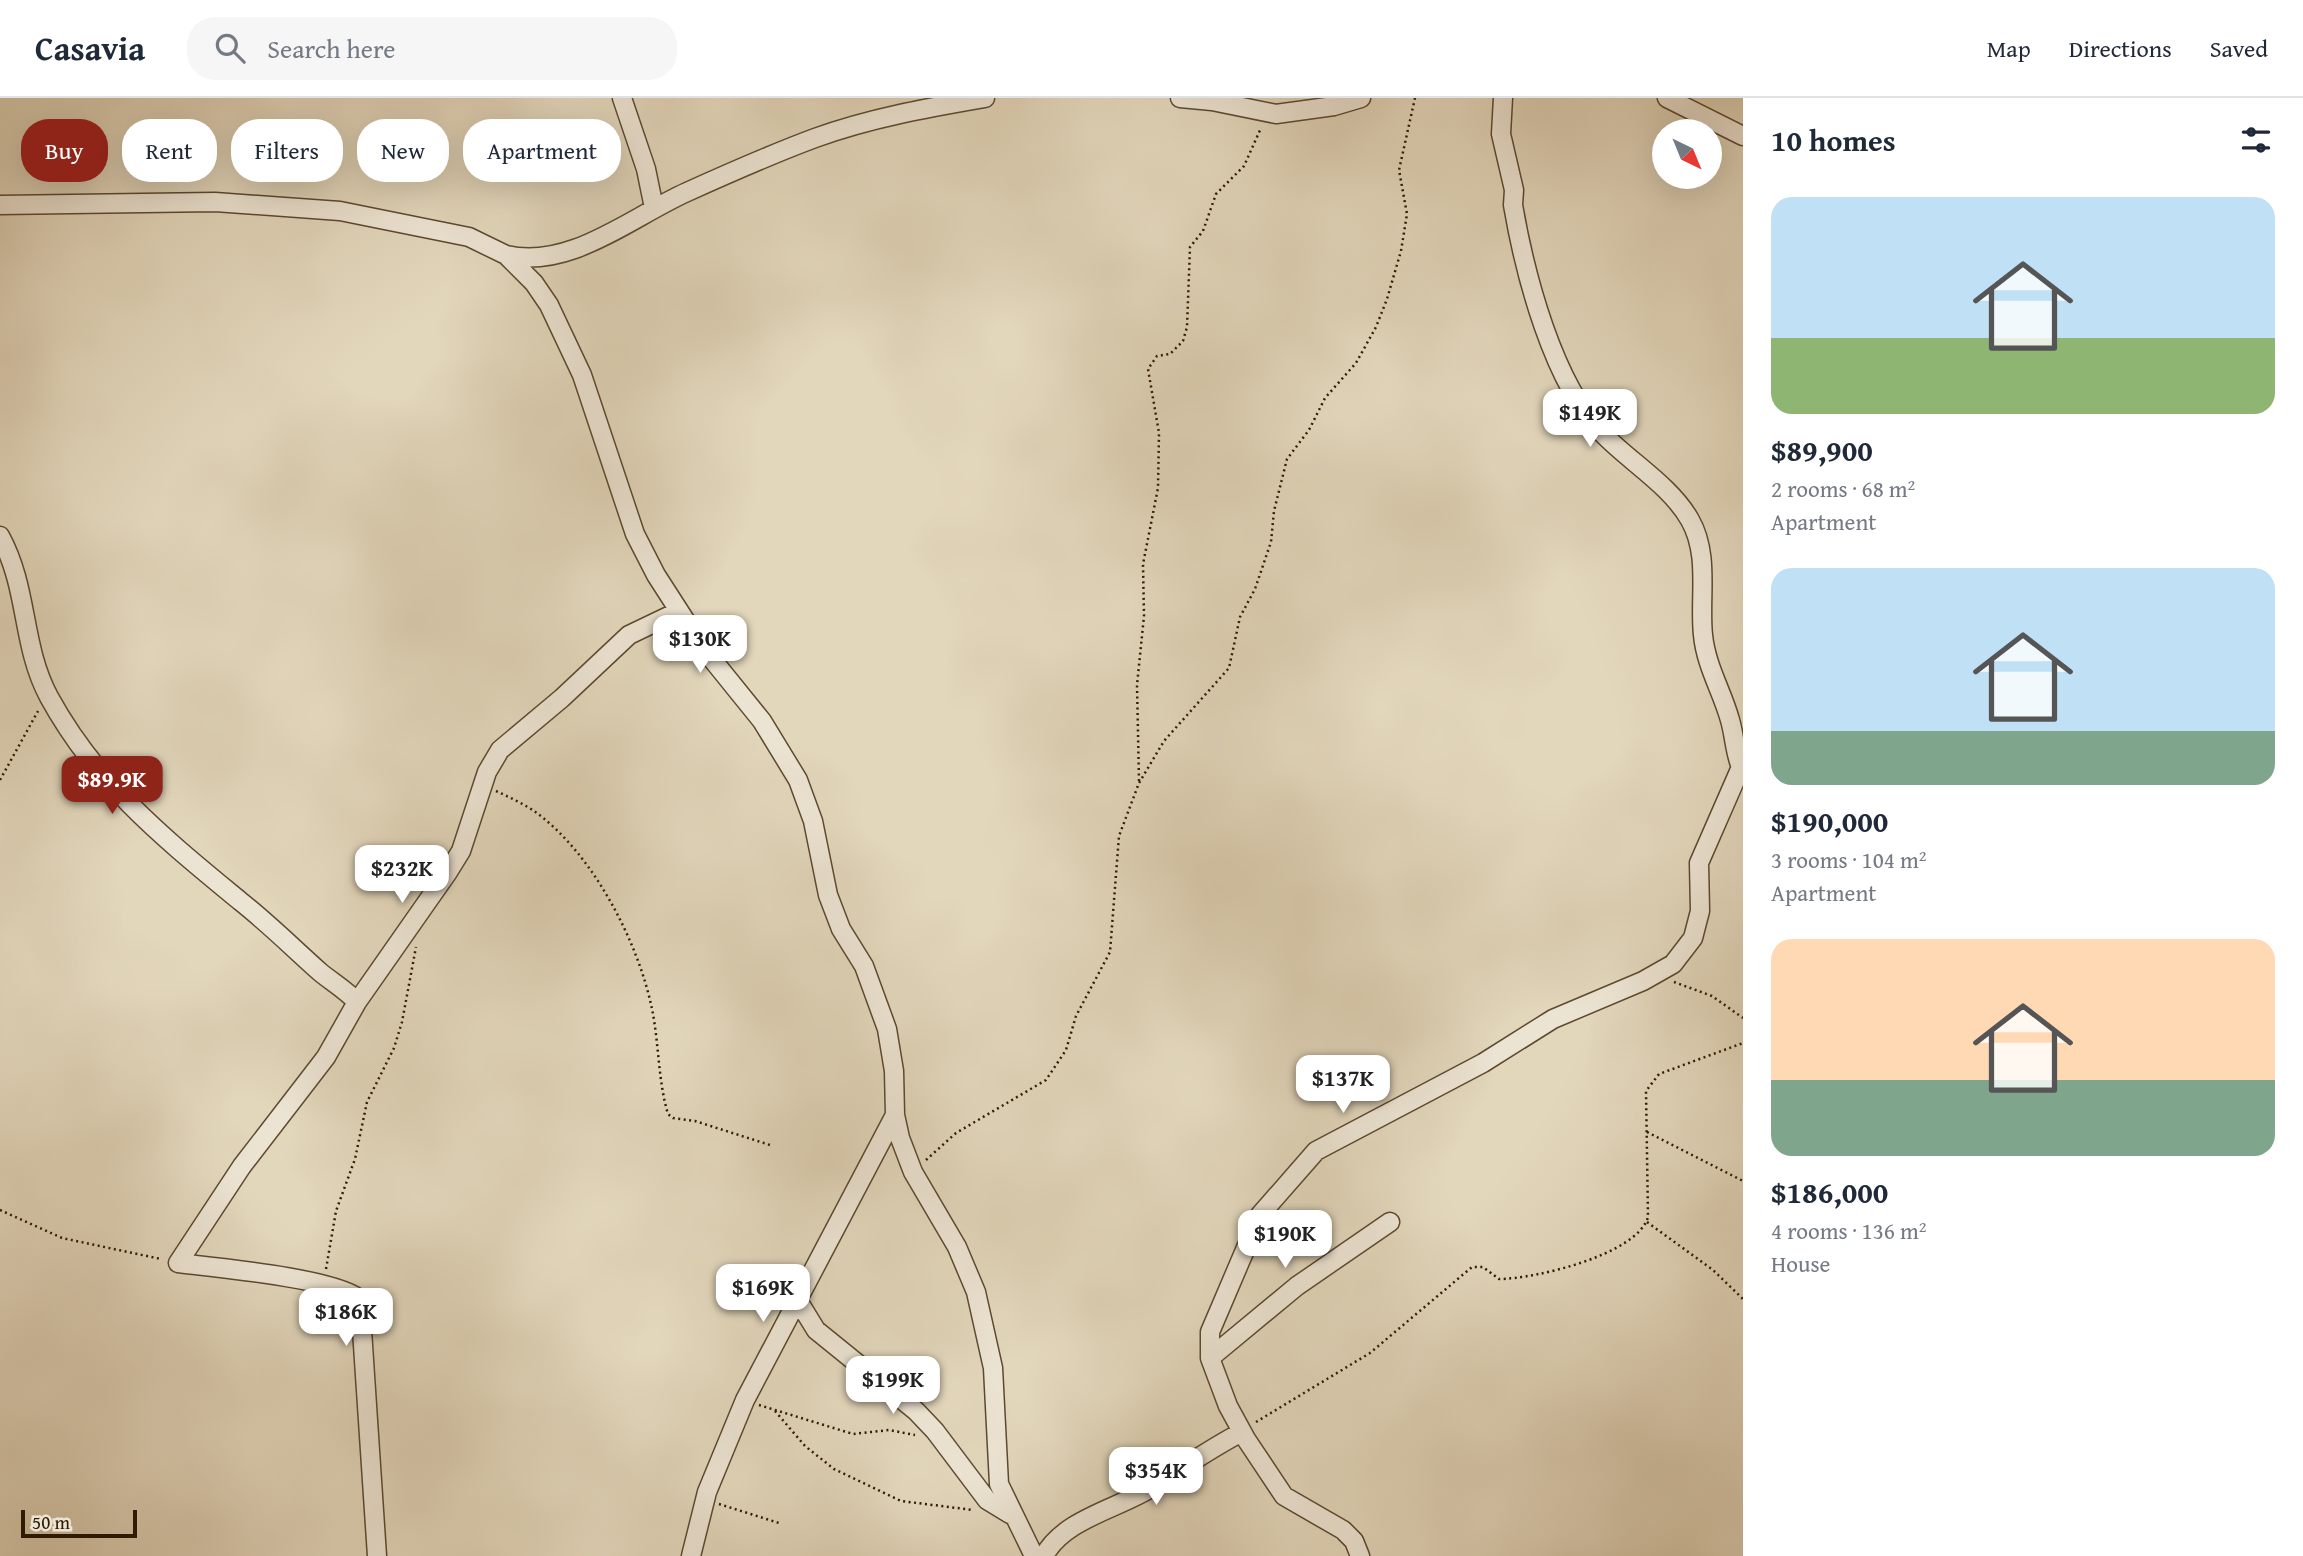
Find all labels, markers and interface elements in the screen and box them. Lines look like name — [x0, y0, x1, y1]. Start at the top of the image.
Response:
search box — [187, 17, 677, 80]
text: Casavia — [35, 24, 145, 72]
icon: search — [211, 29, 249, 67]
text: Search here — [267, 29, 396, 68]
text: Map — [1987, 31, 2031, 66]
text: Directions — [2069, 31, 2172, 66]
text: Saved — [2210, 31, 2268, 66]
text: 10 homes — [1771, 118, 1896, 162]
chip: Buy — [21, 119, 108, 182]
chip: Rent — [122, 119, 217, 182]
chip: Filters — [231, 119, 343, 182]
chip: New — [357, 119, 449, 182]
chip: Apartment — [463, 119, 621, 182]
north arrow — [1652, 119, 1722, 189]
map controls — [1652, 119, 1722, 189]
icon: filters — [2237, 121, 2275, 159]
icon: home — [1960, 243, 2086, 369]
pin: $149K — [1541, 390, 1639, 449]
text: $149K — [1559, 395, 1621, 428]
text: $89,900 — [1771, 428, 1873, 472]
text: 2 rooms · 68 m² — [1771, 472, 1915, 505]
text: Apartment — [1771, 505, 1876, 538]
icon: home — [1960, 614, 2086, 740]
pin: $130K — [651, 616, 749, 675]
text: $130K — [669, 621, 731, 654]
pin: $89.9K — [55, 756, 169, 816]
text: $89.9K — [78, 762, 146, 795]
text: $190,000 — [1771, 799, 1888, 843]
text: 3 rooms · 104 m² — [1771, 843, 1926, 876]
pin: $232K — [353, 846, 451, 905]
text: $232K — [371, 851, 433, 884]
text: Apartment — [1771, 876, 1876, 909]
icon: home — [1960, 985, 2086, 1111]
pin: $137K — [1294, 1056, 1392, 1115]
text: $137K — [1312, 1061, 1374, 1094]
text: $186,000 — [1771, 1170, 1888, 1214]
pin: $190K — [1236, 1210, 1334, 1270]
text: 4 rooms · 136 m² — [1771, 1214, 1926, 1247]
text: $190K — [1254, 1216, 1316, 1249]
text: House — [1771, 1247, 1830, 1280]
pin: $169K — [714, 1264, 812, 1324]
text: $169K — [732, 1270, 794, 1303]
pin: $186K — [297, 1288, 395, 1348]
text: $186K — [315, 1294, 377, 1327]
pin: $199K — [844, 1356, 942, 1416]
text: $199K — [862, 1362, 924, 1395]
pin: $354K — [1107, 1448, 1205, 1507]
text: $354K — [1125, 1453, 1187, 1486]
scale bar — [21, 1507, 136, 1539]
text: 50 m — [32, 1508, 70, 1536]

